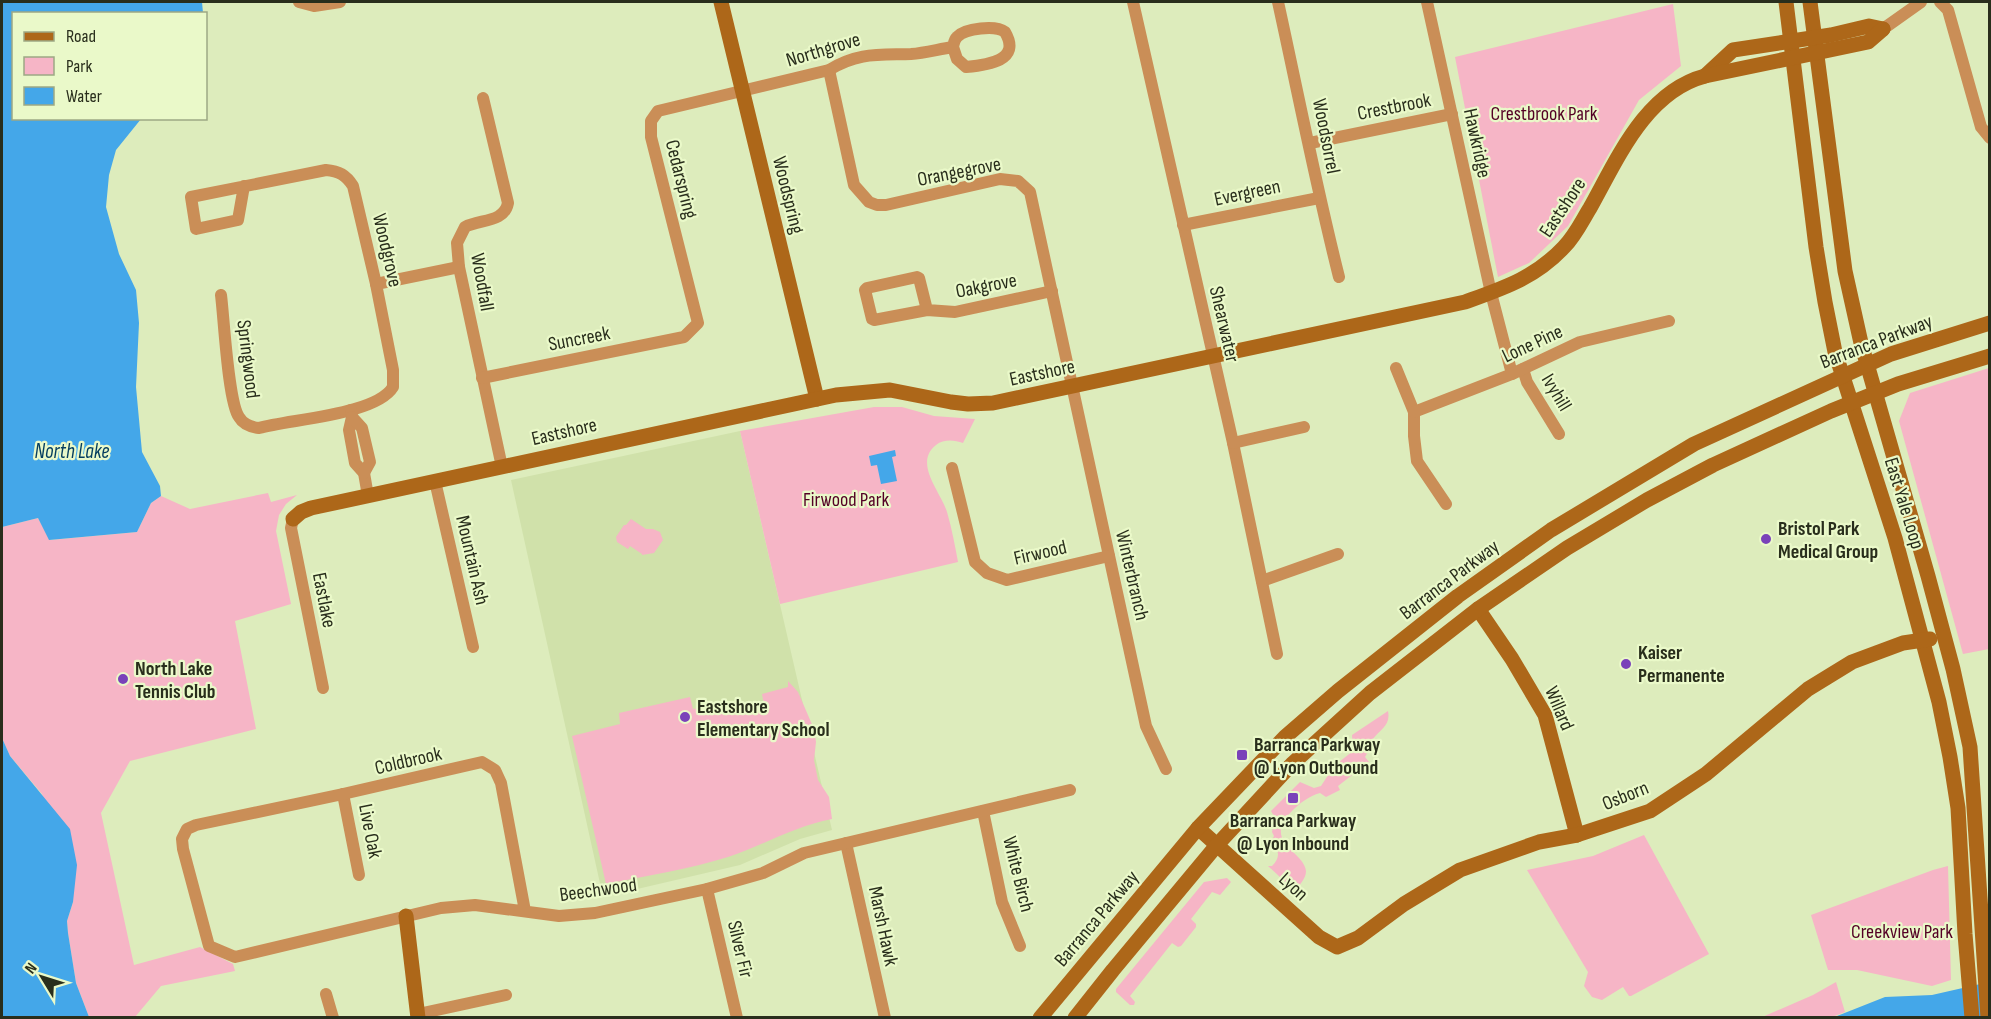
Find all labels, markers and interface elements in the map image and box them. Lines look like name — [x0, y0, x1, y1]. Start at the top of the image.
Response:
legend — [12, 12, 207, 120]
text: Road — [66, 26, 96, 47]
street label: Northgrove — [783, 27, 863, 73]
text: Park — [66, 56, 92, 77]
text: Water — [66, 86, 102, 107]
street label: Crestbrook — [1355, 88, 1433, 126]
street label: Woodsorrel — [1307, 97, 1345, 176]
park label: Crestbrook Park — [1491, 102, 1598, 126]
street label: Hawkridge — [1458, 106, 1496, 180]
street label: Cedarspring — [660, 137, 702, 221]
street label: Orangegrove — [915, 152, 1003, 192]
street label: Woodspring — [767, 154, 809, 237]
street label: Eastshore — [1534, 173, 1591, 242]
street label: Evergreen — [1212, 174, 1283, 212]
street label: Woodgrove — [367, 211, 407, 289]
street label: Woodfall — [465, 251, 499, 313]
street label: Oakgrove — [954, 268, 1019, 304]
street label: Shearwater — [1204, 284, 1244, 365]
street label: Barranca Parkway — [1817, 309, 1936, 374]
street label: Springwood — [231, 319, 265, 400]
street label: Lone Pine — [1498, 320, 1567, 368]
street label: Suncreek — [546, 321, 612, 357]
street label: Eastshore — [1007, 354, 1077, 392]
street label: Ivyhill — [1536, 370, 1577, 416]
street label: Eastshore — [529, 413, 599, 451]
water label: North Lake — [34, 439, 110, 464]
street label: East Yale Loop — [1879, 455, 1929, 552]
park label: Firwood Park — [803, 488, 889, 512]
street label: Mountain Ash — [450, 513, 494, 607]
place label: Bristol Park Medical Group — [1778, 517, 1878, 564]
street label: Winterbranch — [1110, 528, 1154, 623]
marker: Bristol Park Medical Group — [1759, 532, 1773, 546]
street label: Barranca Parkway — [1395, 534, 1504, 625]
street label: Firwood — [1011, 535, 1069, 571]
street label: Eastlake — [307, 571, 341, 630]
place label: Kaiser Permanente — [1638, 641, 1725, 688]
place label: North Lake Tennis Club — [135, 657, 215, 704]
marker: Kaiser Permanente — [1619, 657, 1633, 671]
marker: North Lake Tennis Club — [116, 672, 130, 686]
street label: Willard — [1539, 683, 1579, 734]
place label: Eastshore Elementary School — [697, 695, 830, 742]
marker: Eastshore Elementary School — [678, 710, 692, 724]
place label: Barranca Parkway @ Lyon Outbound — [1254, 733, 1381, 780]
street label: Coldbrook — [372, 742, 444, 780]
marker: Barranca Parkway @ Lyon Outbound — [1235, 748, 1249, 762]
street label: Osborn — [1599, 776, 1652, 816]
marker: Barranca Parkway @ Lyon Inbound — [1286, 791, 1300, 805]
street label: Live Oak — [353, 802, 387, 861]
place label: Barranca Parkway @ Lyon Inbound — [1230, 809, 1357, 856]
street label: White Birch — [997, 834, 1039, 915]
street label: Barranca Parkway — [1050, 865, 1144, 972]
street label: Lyon — [1274, 867, 1313, 906]
street label: Beechwood — [558, 873, 638, 907]
street label: Marsh Hawk — [863, 884, 903, 968]
street label: Silver Fir — [722, 918, 758, 980]
park label: Creekview Park — [1851, 920, 1953, 944]
north arrow — [12, 947, 72, 1007]
text: N — [21, 959, 41, 978]

